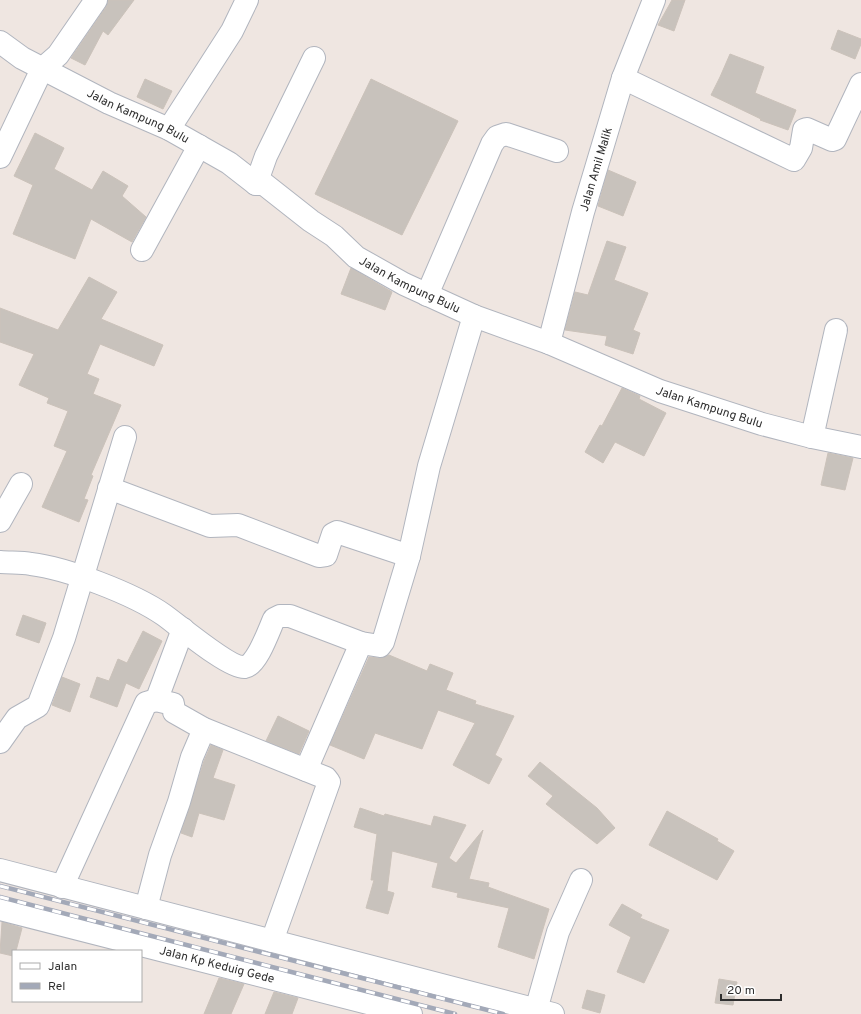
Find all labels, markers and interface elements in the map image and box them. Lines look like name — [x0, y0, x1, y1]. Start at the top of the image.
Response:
street label: Jalan Kampung Bulu — [84, 86, 192, 148]
street label: Jalan Amil Malik — [577, 125, 617, 214]
street label: Jalan Kampung Bulu — [356, 253, 463, 318]
street label: Jalan Kampung Bulu — [653, 383, 765, 433]
street label: Jalan Kp Keduig Gede — [158, 943, 276, 988]
legend — [12, 950, 142, 1002]
text: Jalan — [48, 959, 77, 975]
scale bar — [721, 976, 781, 1002]
text: Rel — [48, 979, 65, 995]
text: 20 m — [727, 983, 755, 999]

